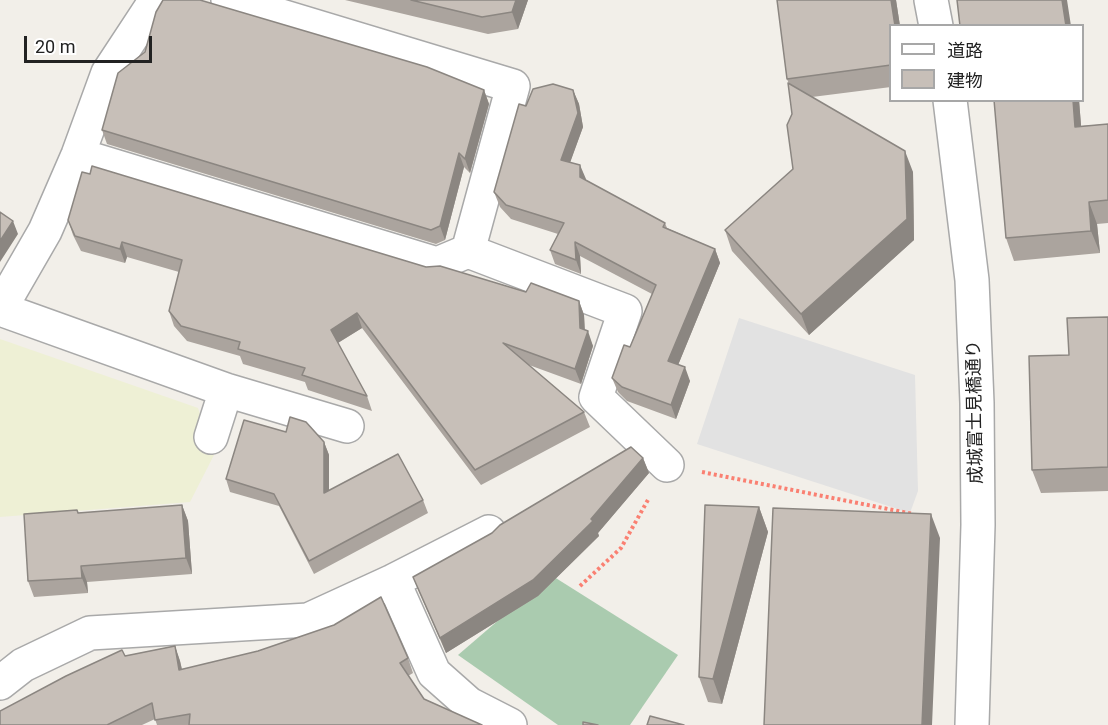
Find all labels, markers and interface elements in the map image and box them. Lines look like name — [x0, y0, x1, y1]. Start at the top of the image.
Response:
scale bar — [27, 24, 154, 62]
legend — [889, 24, 1084, 102]
text: 20 m — [35, 36, 75, 57]
text: 道路 — [947, 40, 983, 61]
text: 建物 — [947, 70, 983, 91]
street label: 成城富士見橋通り — [964, 340, 988, 484]

